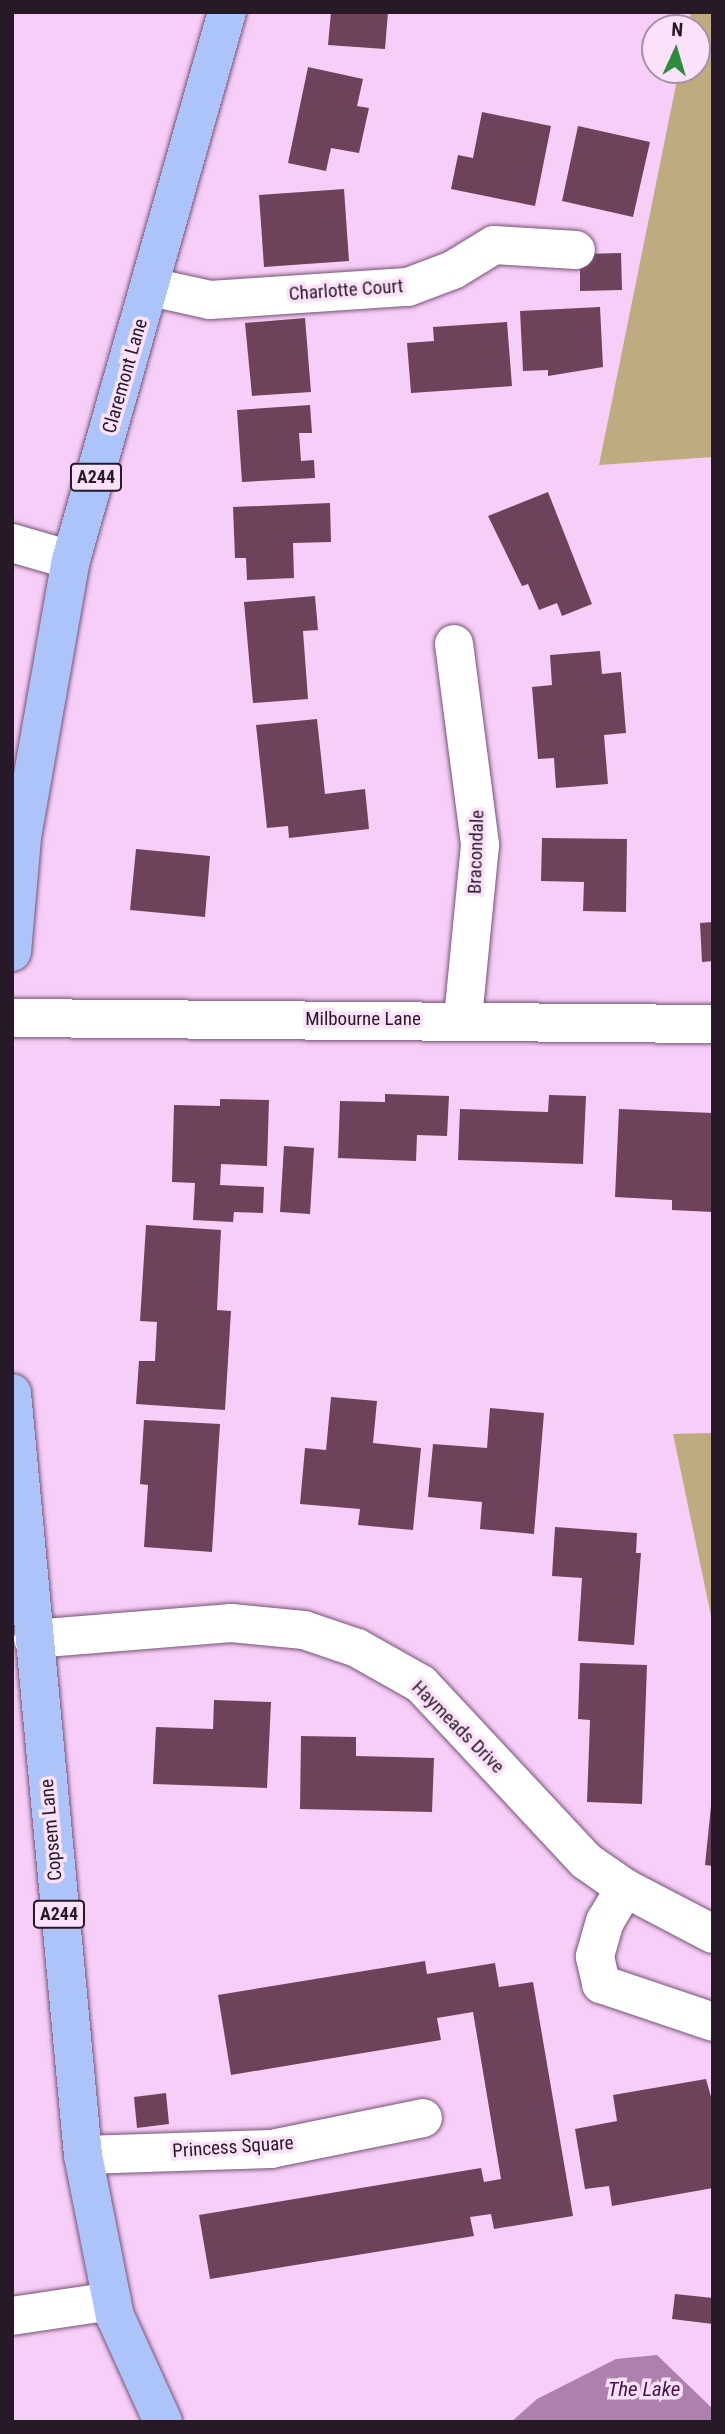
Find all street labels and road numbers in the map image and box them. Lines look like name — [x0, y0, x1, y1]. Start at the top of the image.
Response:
street label: Charlotte Court — [288, 275, 404, 305]
street label: Claremont Lane — [98, 316, 152, 436]
road number: A244 — [70, 462, 122, 491]
street label: Bracondale — [463, 810, 489, 894]
street label: Milbourne Lane — [305, 1008, 421, 1030]
street label: Haymeads Drive — [407, 1676, 509, 1778]
street label: Copsem Lane — [35, 1778, 67, 1882]
road number: A244 — [33, 1900, 85, 1928]
street label: Princess Square — [172, 2131, 294, 2163]

